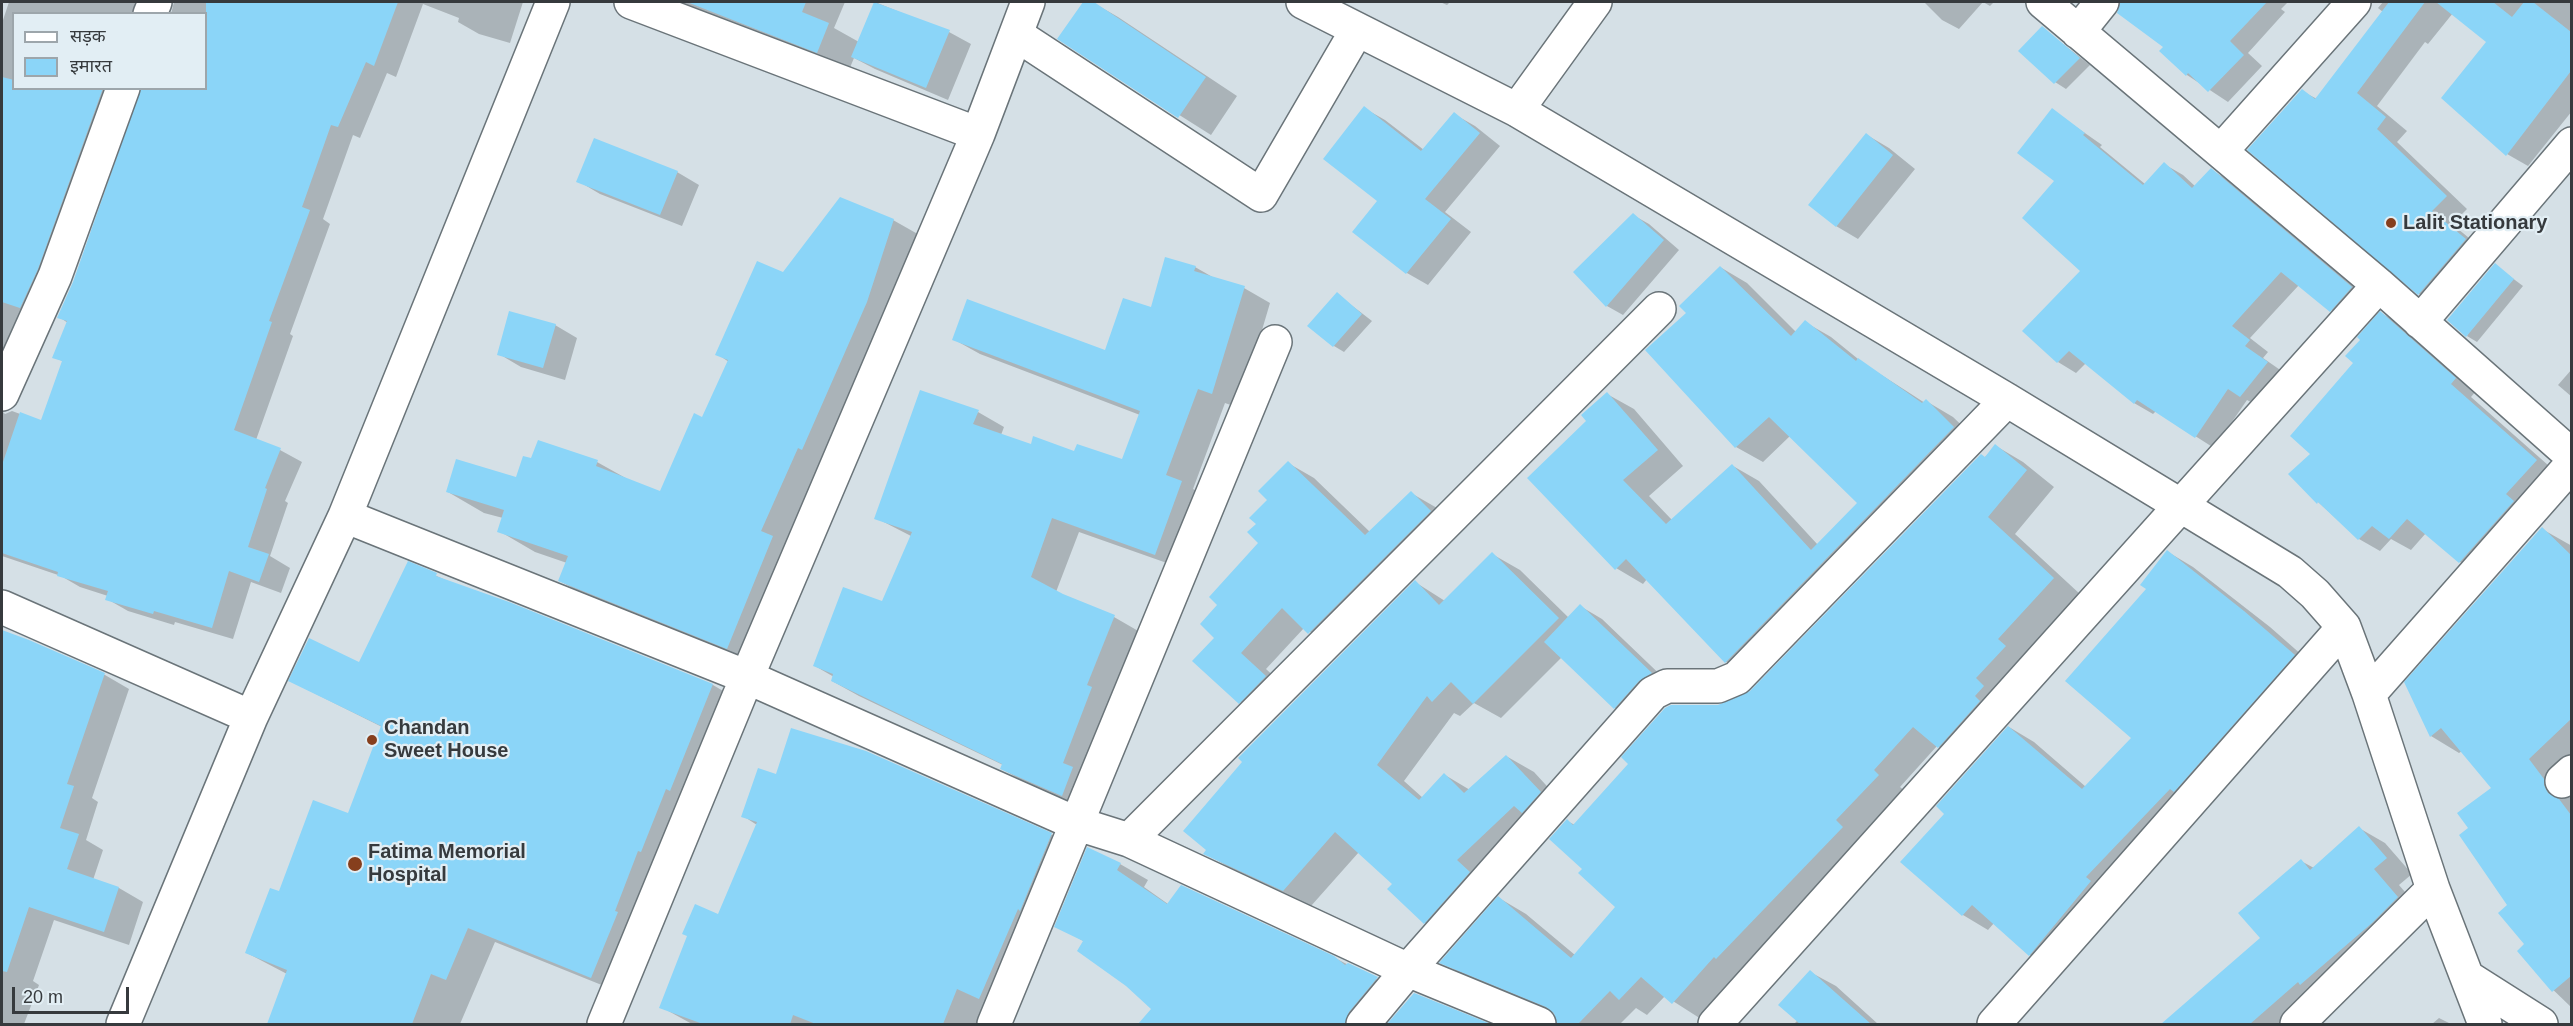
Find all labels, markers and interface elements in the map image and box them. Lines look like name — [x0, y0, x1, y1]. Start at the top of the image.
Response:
legend — [12, 12, 207, 90]
text: सड़क — [70, 26, 106, 46]
text: इमारत — [70, 56, 112, 76]
place label: Lalit Stationary — [2403, 211, 2547, 235]
marker: Lalit Stationary — [2384, 216, 2398, 230]
place label: Chandan Sweet House — [384, 716, 508, 763]
marker: Chandan Sweet House — [365, 733, 379, 747]
place label: Fatima Memorial Hospital — [368, 840, 526, 887]
marker: Fatima Memorial Hospital — [346, 855, 364, 873]
scale bar — [15, 975, 132, 1013]
text: 20 m — [23, 987, 63, 1007]

